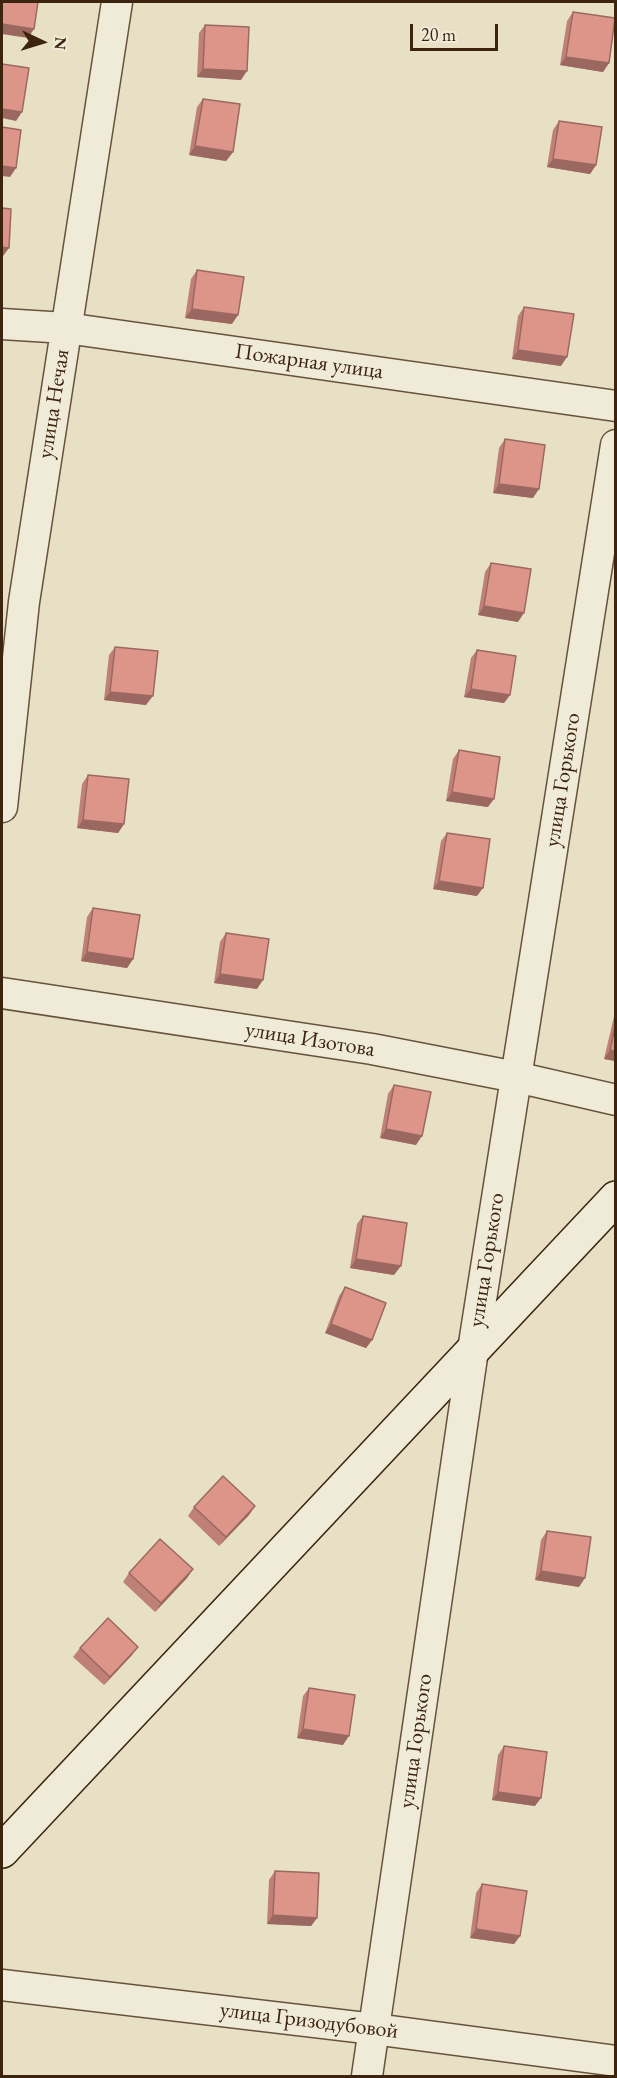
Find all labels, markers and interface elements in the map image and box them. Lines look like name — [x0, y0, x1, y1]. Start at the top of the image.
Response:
north arrow — [12, 12, 72, 72]
scale bar — [413, 12, 502, 50]
text: 20 m — [421, 23, 456, 46]
text: N — [50, 36, 71, 50]
street label: Пожарная улица — [233, 339, 385, 385]
street label: улица Нечая — [32, 347, 76, 461]
street label: улица Горького — [539, 711, 587, 849]
street label: улица Изотова — [243, 1017, 377, 1063]
street label: улица Горького — [463, 1191, 511, 1329]
street label: улица Горького — [393, 1672, 439, 1810]
street label: улица Гризодубовой — [218, 1997, 400, 2045]

